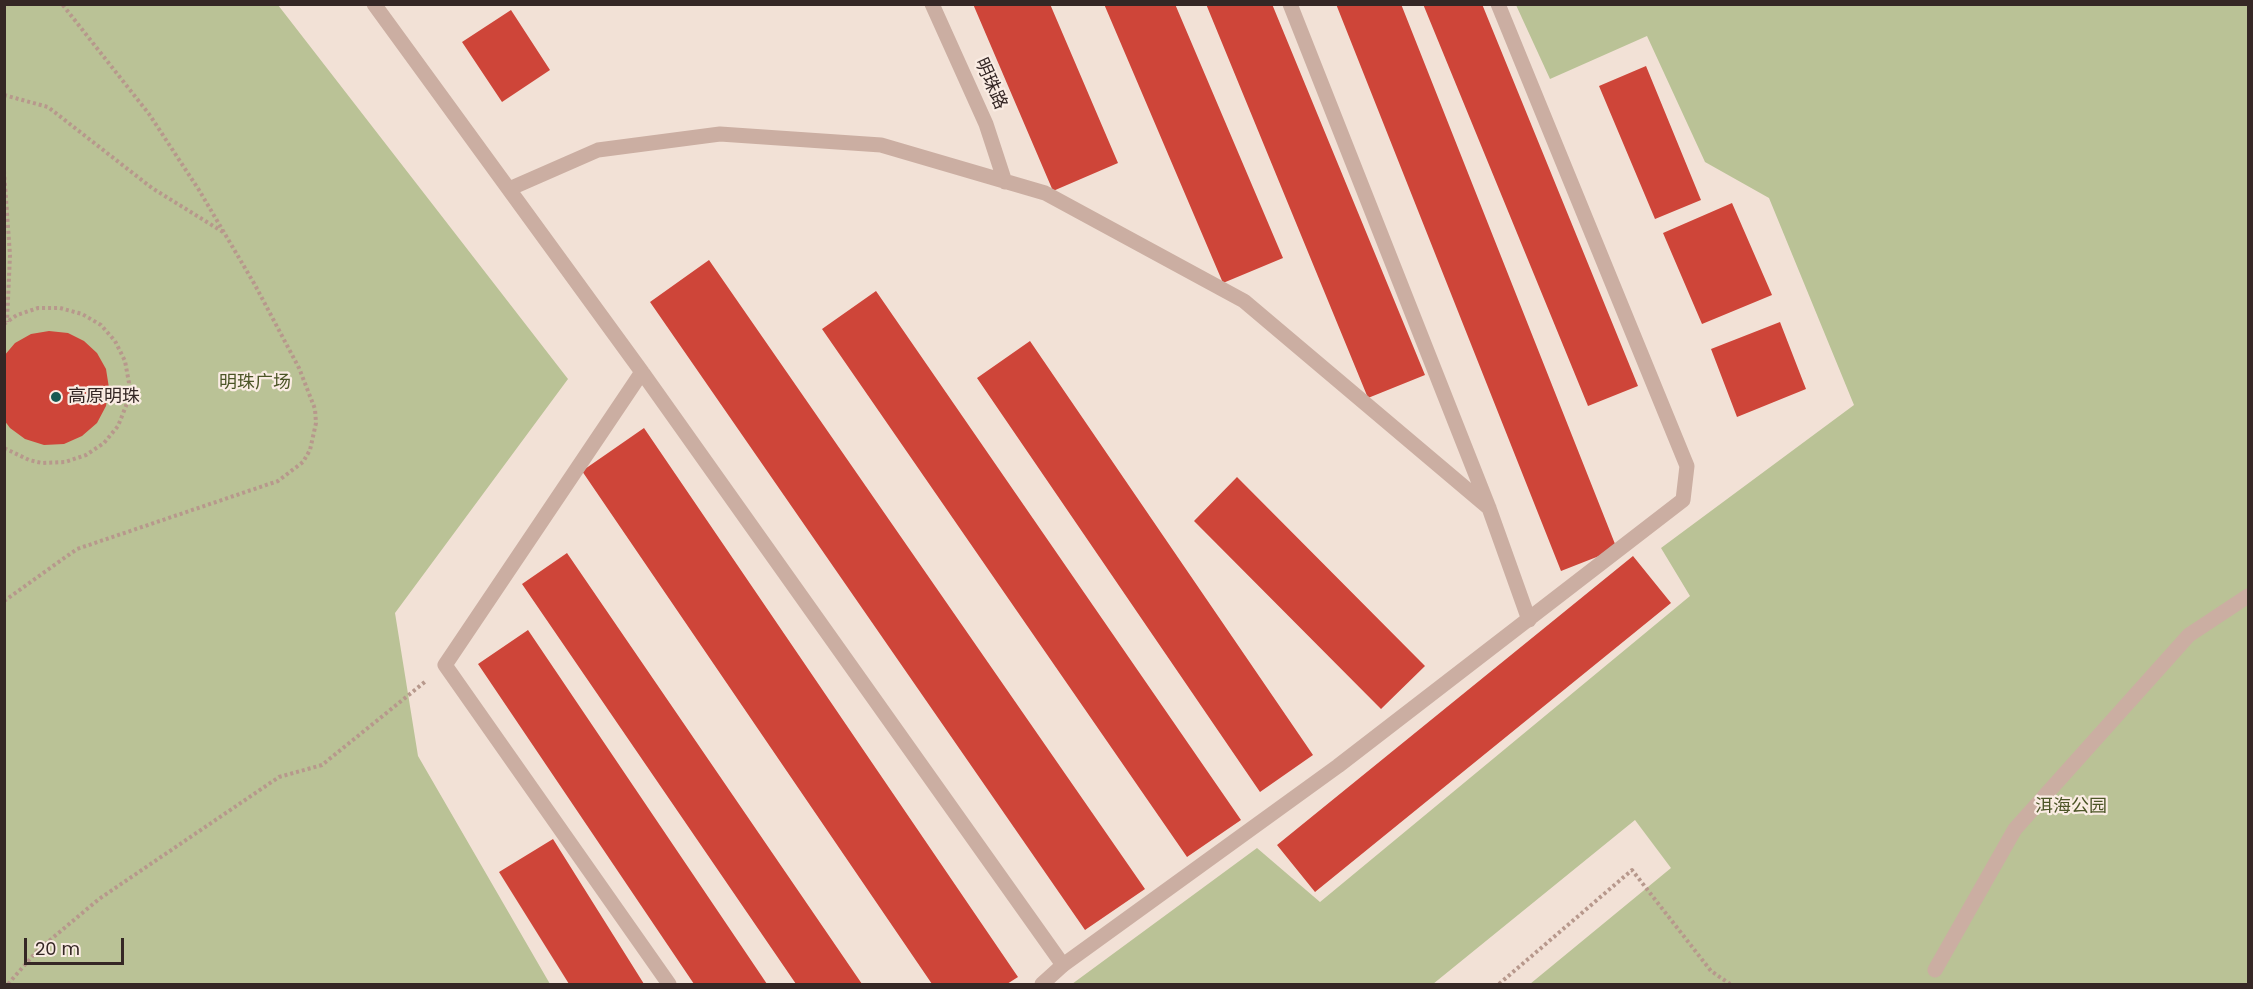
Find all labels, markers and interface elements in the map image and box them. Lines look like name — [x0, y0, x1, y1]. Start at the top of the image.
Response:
street label: 明珠路 — [969, 55, 1011, 113]
park label: 明珠广场 — [219, 372, 291, 394]
place label: 高原明珠 — [68, 386, 140, 408]
marker: 高原明珠 — [49, 390, 63, 404]
park label: 洱海公园 — [2035, 796, 2107, 818]
scale bar — [27, 926, 128, 964]
text: 20 m — [35, 936, 80, 961]

